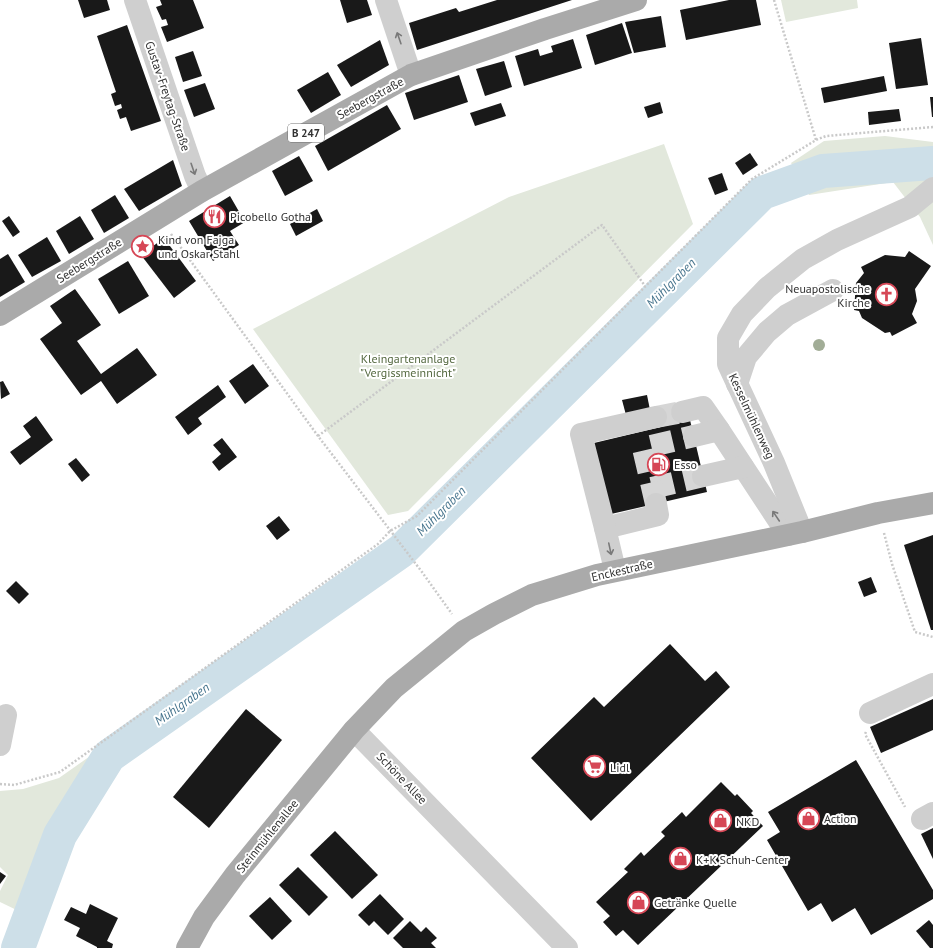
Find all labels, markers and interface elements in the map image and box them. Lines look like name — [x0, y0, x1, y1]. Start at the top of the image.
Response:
one-way arrow — [395, 31, 402, 44]
street label: Gustav-Freytag-Straße — [142, 39, 194, 153]
street label: Seebergstraße — [334, 74, 406, 122]
road number: B 247 — [288, 124, 324, 142]
one-way arrow — [190, 163, 197, 176]
restaurant icon: Picobello Gotha — [201, 203, 227, 229]
place label: Picobello Gotha — [230, 209, 311, 224]
place label: Kind von Fajga und Oskar Stahl — [158, 232, 240, 261]
place icon: Kind von Fajga und Oskar Stahl — [129, 233, 155, 259]
street label: Seebergstraße — [54, 234, 124, 286]
water label: Mühlgraben — [643, 254, 700, 311]
place label: Neuapostolische Kirche — [785, 281, 870, 310]
church icon: Neuapostolische Kirche — [873, 282, 899, 308]
park label: Kleingartenanlage "Vergissmeinnicht" — [360, 351, 456, 380]
street label: Kesselmühlenweg — [726, 371, 778, 461]
fuel station icon: Esso — [646, 451, 672, 477]
place label: Esso — [674, 457, 697, 472]
water label: Mühlgraben — [413, 482, 470, 539]
one-way arrow — [772, 511, 780, 522]
one-way arrow — [606, 543, 614, 556]
street label: Enckestraße — [590, 556, 654, 584]
water label: Mühlgraben — [151, 679, 213, 729]
street label: Schöne Allee — [374, 749, 430, 807]
supermarket icon: Lidl — [582, 754, 608, 780]
place label: Lidl — [610, 760, 630, 775]
street label: Steinmühlenallee — [233, 796, 301, 876]
shop icon: Action — [796, 805, 822, 831]
shop icon: NKD — [707, 808, 733, 834]
place label: Action — [824, 811, 857, 826]
place label: NKD — [736, 814, 759, 829]
shop icon: K+K Schuh-Center — [667, 846, 693, 872]
place label: K+K Schuh-Center — [696, 852, 788, 867]
shop icon: Getränke Quelle — [626, 889, 652, 915]
place label: Getränke Quelle — [654, 895, 737, 910]

